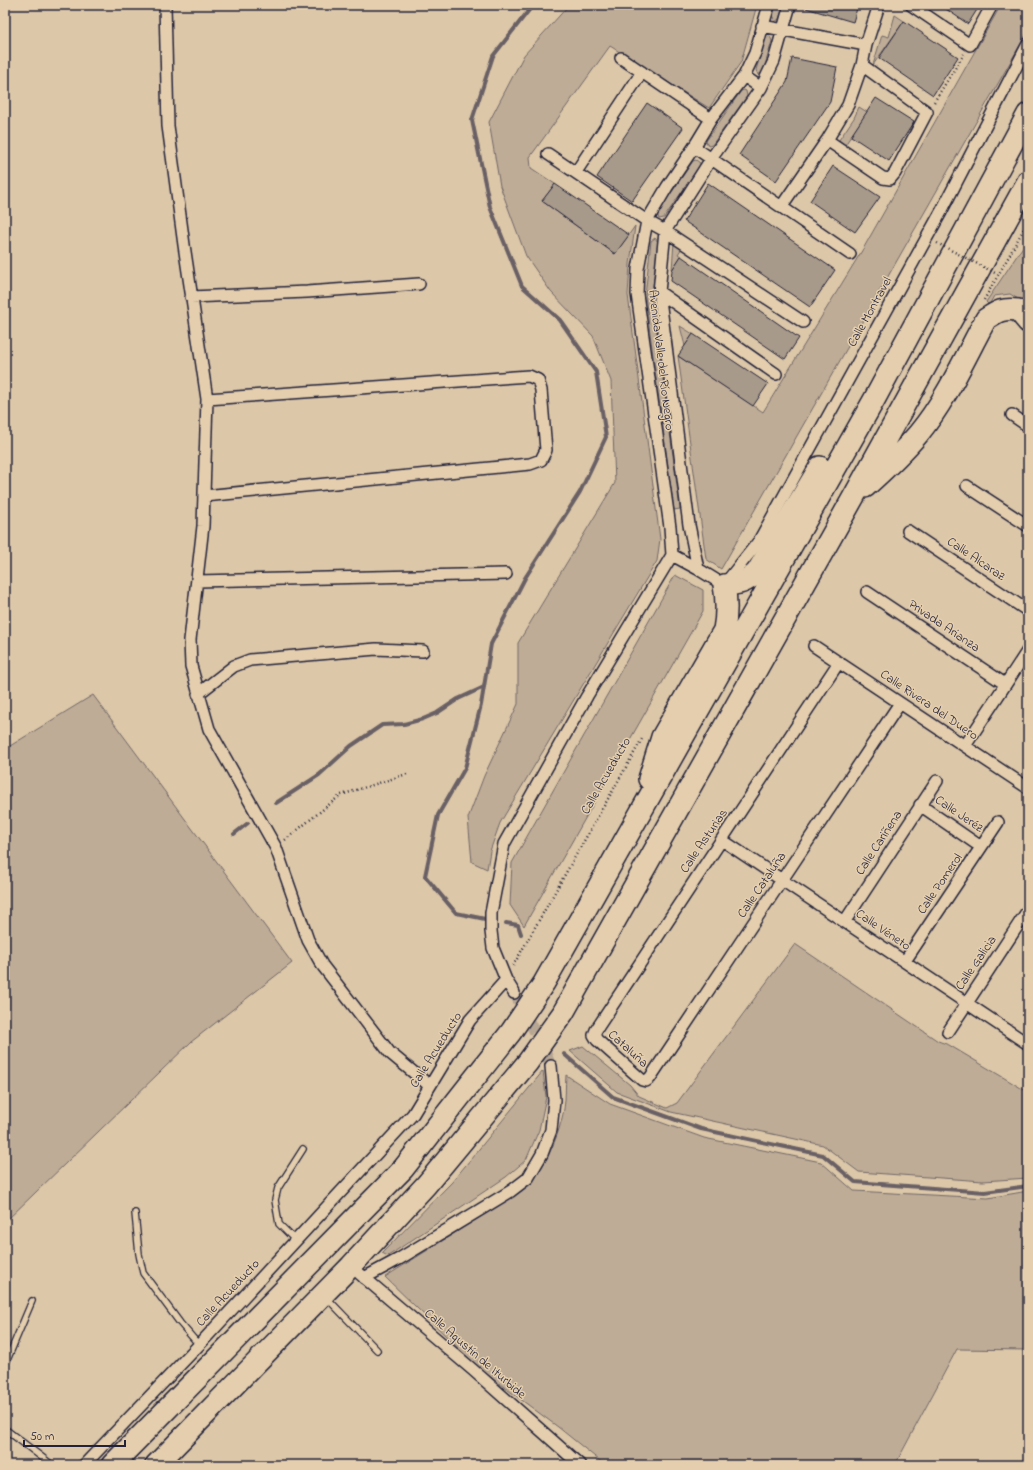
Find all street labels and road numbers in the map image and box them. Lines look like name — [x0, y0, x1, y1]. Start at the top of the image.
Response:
street label: Calle Montravel — [843, 274, 897, 350]
street label: Avenida Valle del Río Negro — [642, 289, 679, 432]
street label: Calle Alcaraz — [943, 532, 1010, 586]
street label: Privada Arianza — [904, 595, 984, 657]
street label: Calle Rivera del Duero — [876, 665, 982, 745]
street label: Calle Acueducto — [576, 734, 636, 818]
street label: Calle Jeréz — [931, 791, 988, 838]
street label: Calle Asturias — [675, 805, 733, 877]
street label: Calle Cariñena — [851, 807, 907, 879]
street label: Calle Cataluña — [733, 848, 791, 922]
street label: Calle Pomerol — [913, 850, 967, 918]
street label: Calle Véneto — [852, 905, 915, 956]
street label: Calle Galicia — [951, 932, 1001, 994]
street label: Calle Acueducto — [405, 1008, 467, 1092]
street label: Cataluña — [604, 1026, 652, 1072]
street label: Calle Acueducto — [192, 1255, 265, 1331]
street label: Calle Agustín de Iturbide — [419, 1304, 530, 1404]

